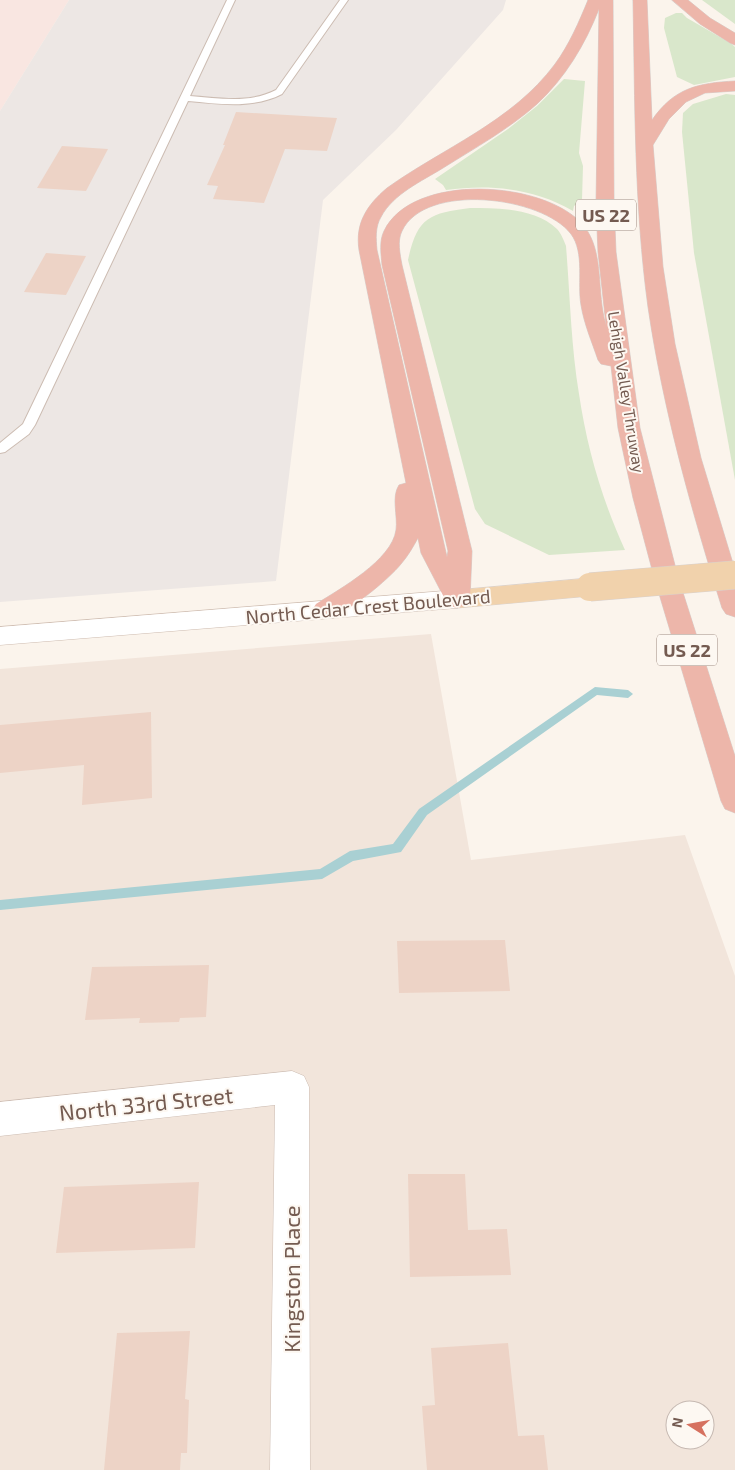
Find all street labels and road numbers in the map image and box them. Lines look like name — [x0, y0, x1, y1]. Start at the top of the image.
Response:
road number: US 22 — [576, 200, 636, 230]
street label: Lehigh Valley Thruway — [605, 310, 649, 475]
street label: North Cedar Crest Boulevard — [245, 584, 491, 628]
road number: US 22 — [657, 634, 717, 666]
street label: North 33rd Street — [58, 1081, 234, 1125]
street label: Kingston Place — [278, 1205, 304, 1353]

